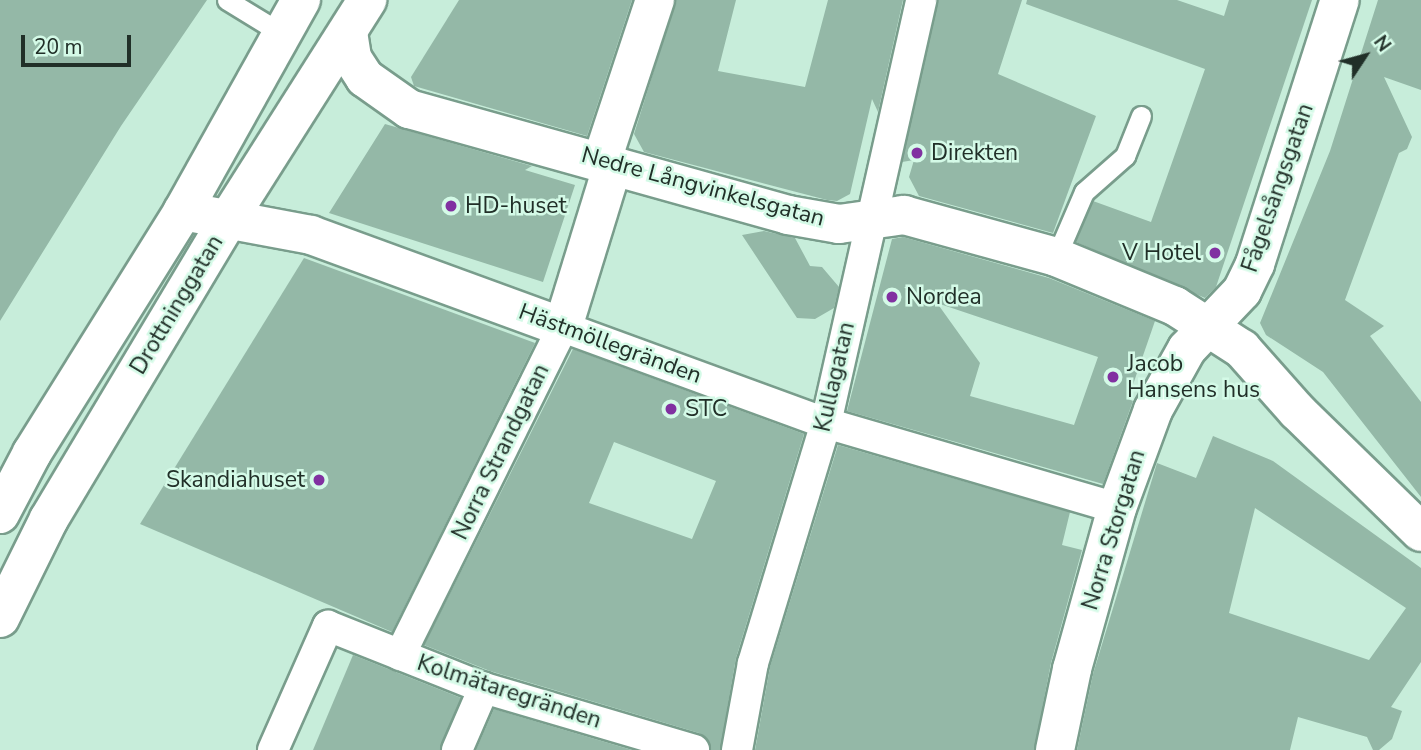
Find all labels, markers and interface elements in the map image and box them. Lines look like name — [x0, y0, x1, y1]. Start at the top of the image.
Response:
scale bar — [24, 21, 135, 65]
north arrow — [1330, 21, 1400, 91]
text: N — [1367, 30, 1397, 57]
text: 20 m — [34, 33, 83, 61]
street label: Fågelsångsgatan — [1236, 100, 1320, 276]
place label: Direkten — [931, 139, 1018, 167]
street label: Nedre Långvinkelsgatan — [578, 141, 828, 233]
marker: Direkten — [909, 145, 925, 161]
place label: HD-huset — [465, 192, 567, 220]
marker: HD-huset — [443, 198, 459, 214]
street label: Drottninggatan — [125, 230, 229, 380]
place label: V Hotel — [1122, 239, 1201, 267]
marker: V Hotel — [1207, 245, 1223, 261]
place label: Nordea — [906, 283, 982, 311]
marker: Nordea — [884, 289, 900, 305]
street label: Hästmöllegränden — [515, 298, 705, 390]
street label: Kullagatan — [809, 319, 861, 435]
place label: Jacob Hansens hus — [1127, 350, 1260, 404]
street label: Norra Strandgatan — [446, 360, 556, 544]
marker: Jacob Hansens hus — [1105, 369, 1121, 385]
place label: STC — [685, 395, 727, 423]
marker: STC — [663, 401, 679, 417]
street label: Norra Storgatan — [1077, 447, 1151, 613]
place label: Skandiahuset — [166, 466, 305, 494]
marker: Skandiahuset — [311, 472, 327, 488]
street label: Kolmätaregränden — [414, 649, 604, 735]

